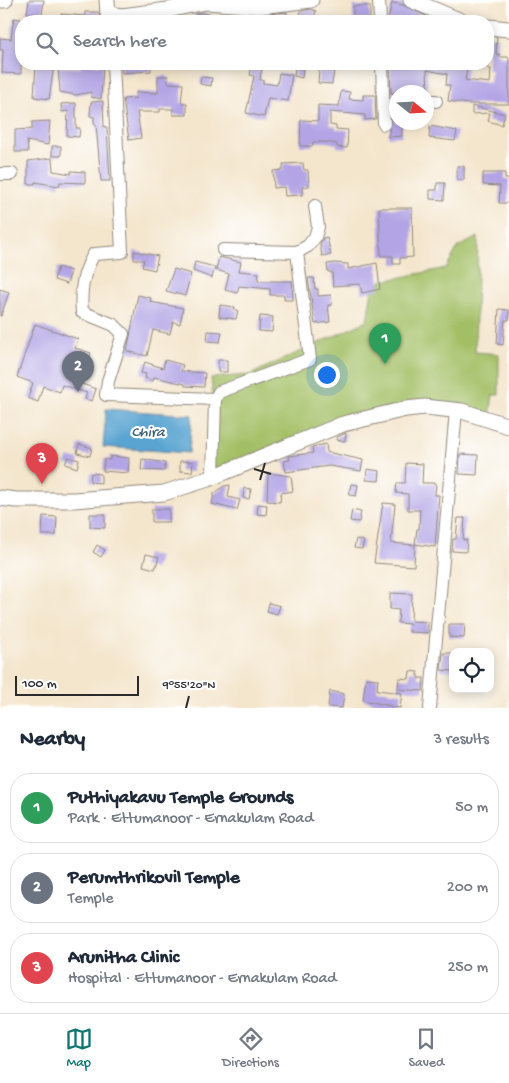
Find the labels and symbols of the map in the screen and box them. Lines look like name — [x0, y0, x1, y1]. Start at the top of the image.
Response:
north arrow — [389, 85, 434, 130]
pin: 1 — [369, 323, 401, 364]
pin: 2 — [62, 351, 94, 392]
your location — [314, 362, 340, 388]
water label: Chira — [131, 424, 166, 442]
pin: 3 — [26, 443, 58, 484]
scale bar — [15, 673, 139, 696]
text: 9°55'20"N — [162, 679, 215, 693]

